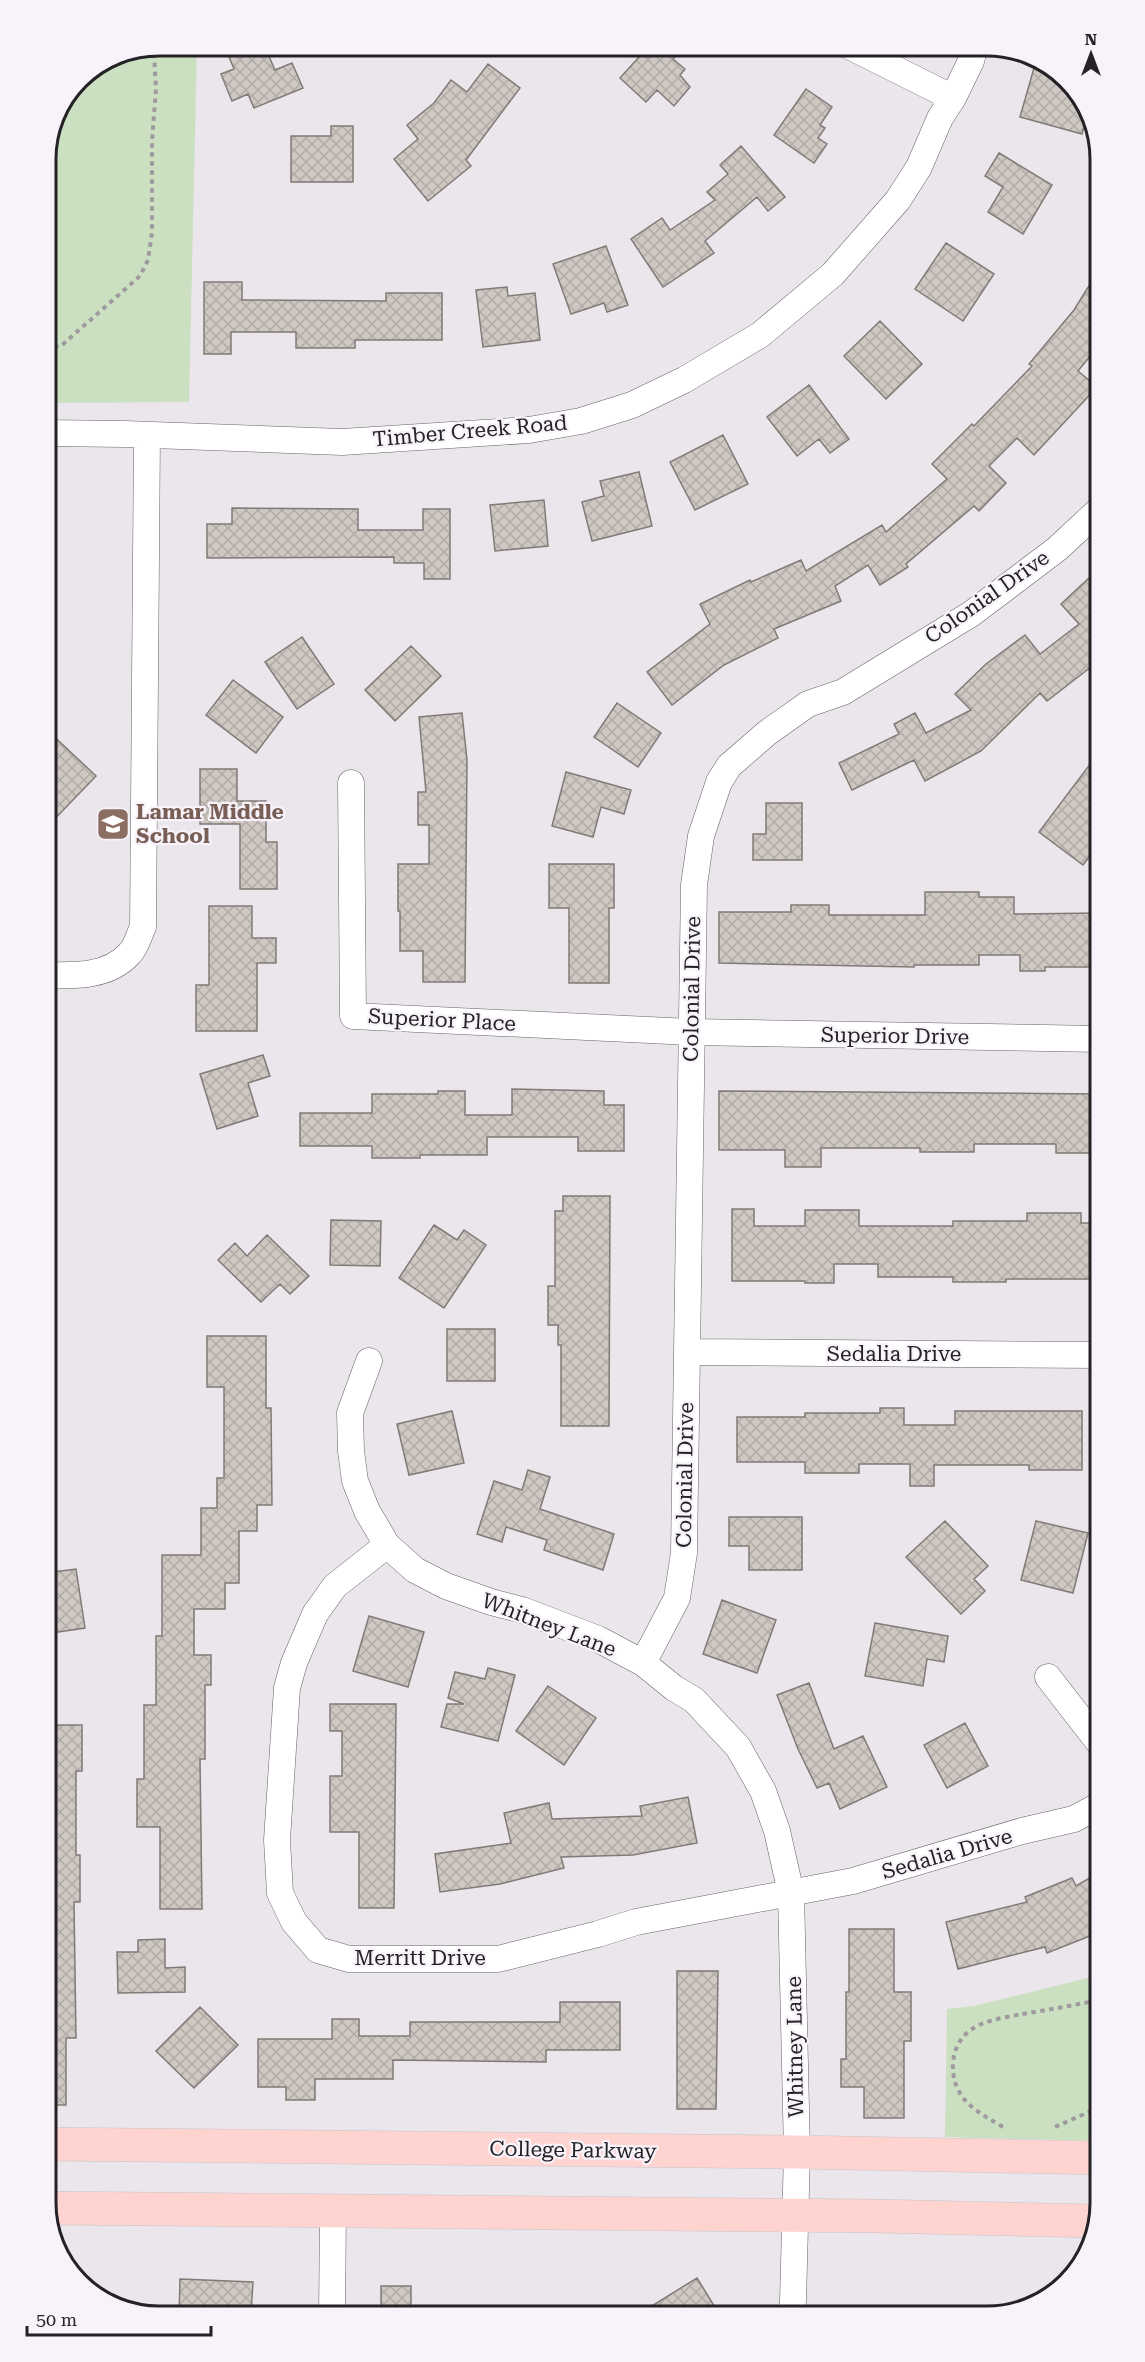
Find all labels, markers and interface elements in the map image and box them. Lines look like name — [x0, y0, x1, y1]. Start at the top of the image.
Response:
north arrow — [1061, 24, 1121, 84]
text: N — [1085, 30, 1097, 49]
street label: Timber Creek Road — [372, 410, 569, 451]
street label: Colonial Drive — [920, 545, 1054, 649]
place label: Lamar Middle School — [136, 800, 284, 848]
school or university icon: Lamar Middle School — [95, 806, 131, 842]
street label: Colonial Drive — [679, 916, 705, 1062]
street label: Superior Place — [368, 1004, 516, 1036]
street label: Superior Drive — [821, 1023, 969, 1049]
street label: Sedalia Drive — [827, 1342, 961, 1366]
street label: Colonial Drive — [672, 1402, 698, 1548]
street label: Whitney Lane — [478, 1588, 620, 1662]
street label: Sedalia Drive — [879, 1824, 1015, 1884]
street label: Merritt Drive — [354, 1946, 486, 1970]
street label: Whitney Lane — [782, 1976, 808, 2118]
street label: College Parkway — [489, 2137, 657, 2163]
scale bar — [27, 2299, 212, 2337]
text: 50 m — [36, 2309, 77, 2330]

